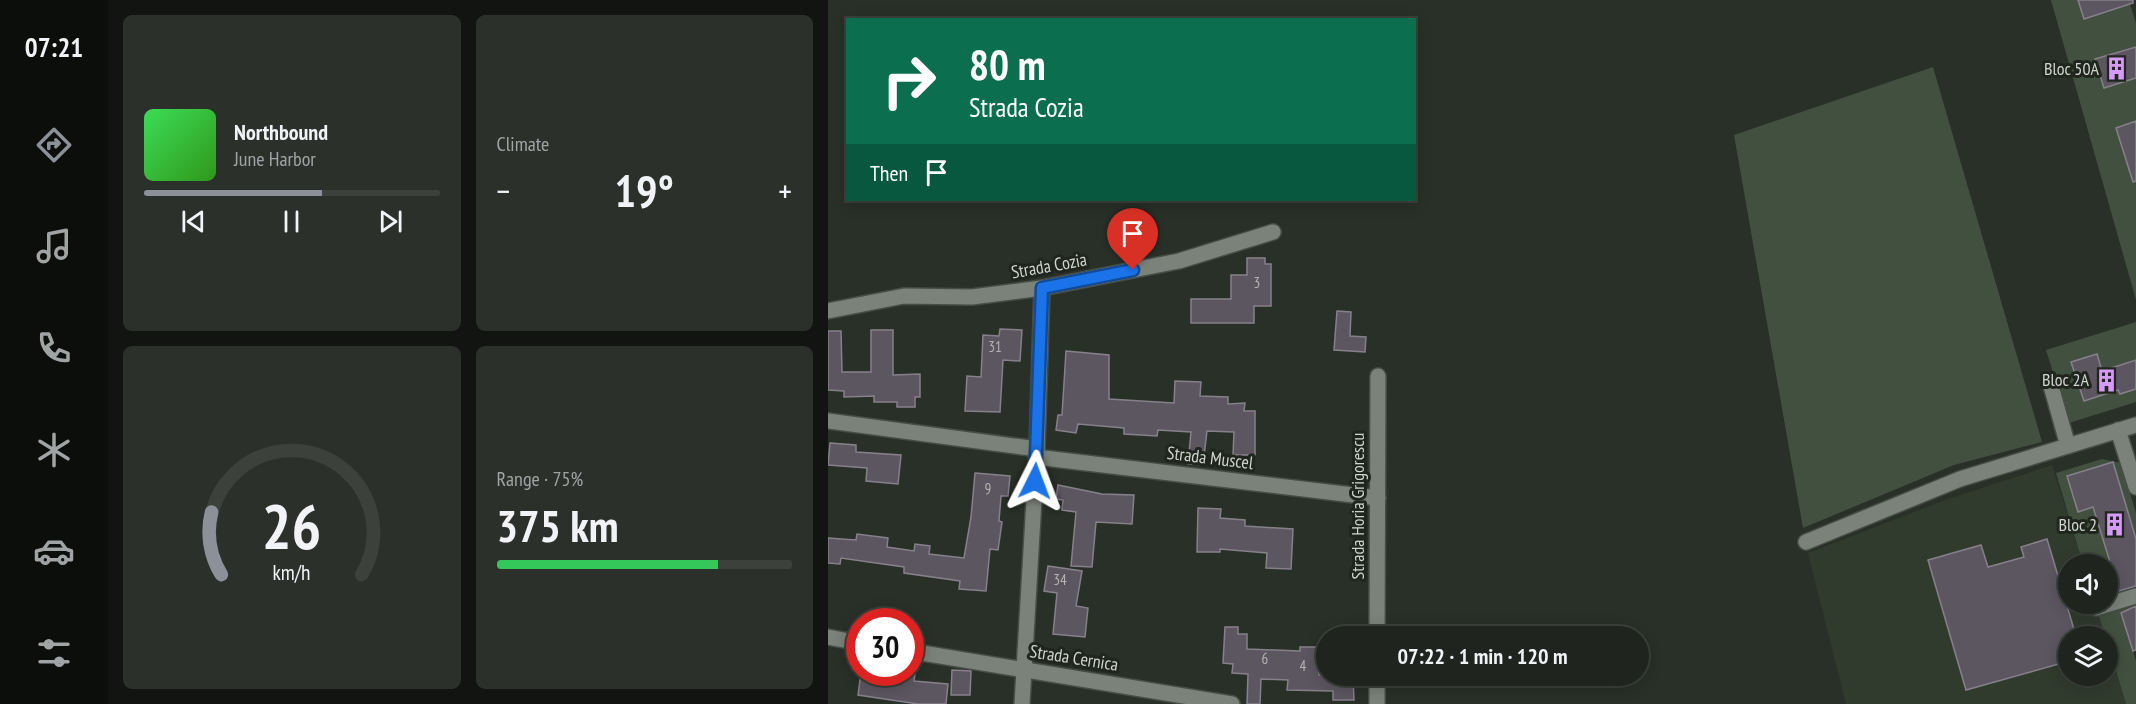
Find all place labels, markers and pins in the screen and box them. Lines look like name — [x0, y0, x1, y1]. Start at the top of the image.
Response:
building icon: Bloc 50A — [2104, 56, 2130, 82]
place label: Bloc 50A — [2044, 57, 2099, 80]
pin — [1107, 208, 1158, 270]
building icon: Bloc 2A — [2094, 367, 2120, 393]
place label: Bloc 2A — [2042, 368, 2089, 391]
building icon: Bloc 2 — [2102, 512, 2128, 538]
place label: Bloc 2 — [2059, 513, 2097, 536]

